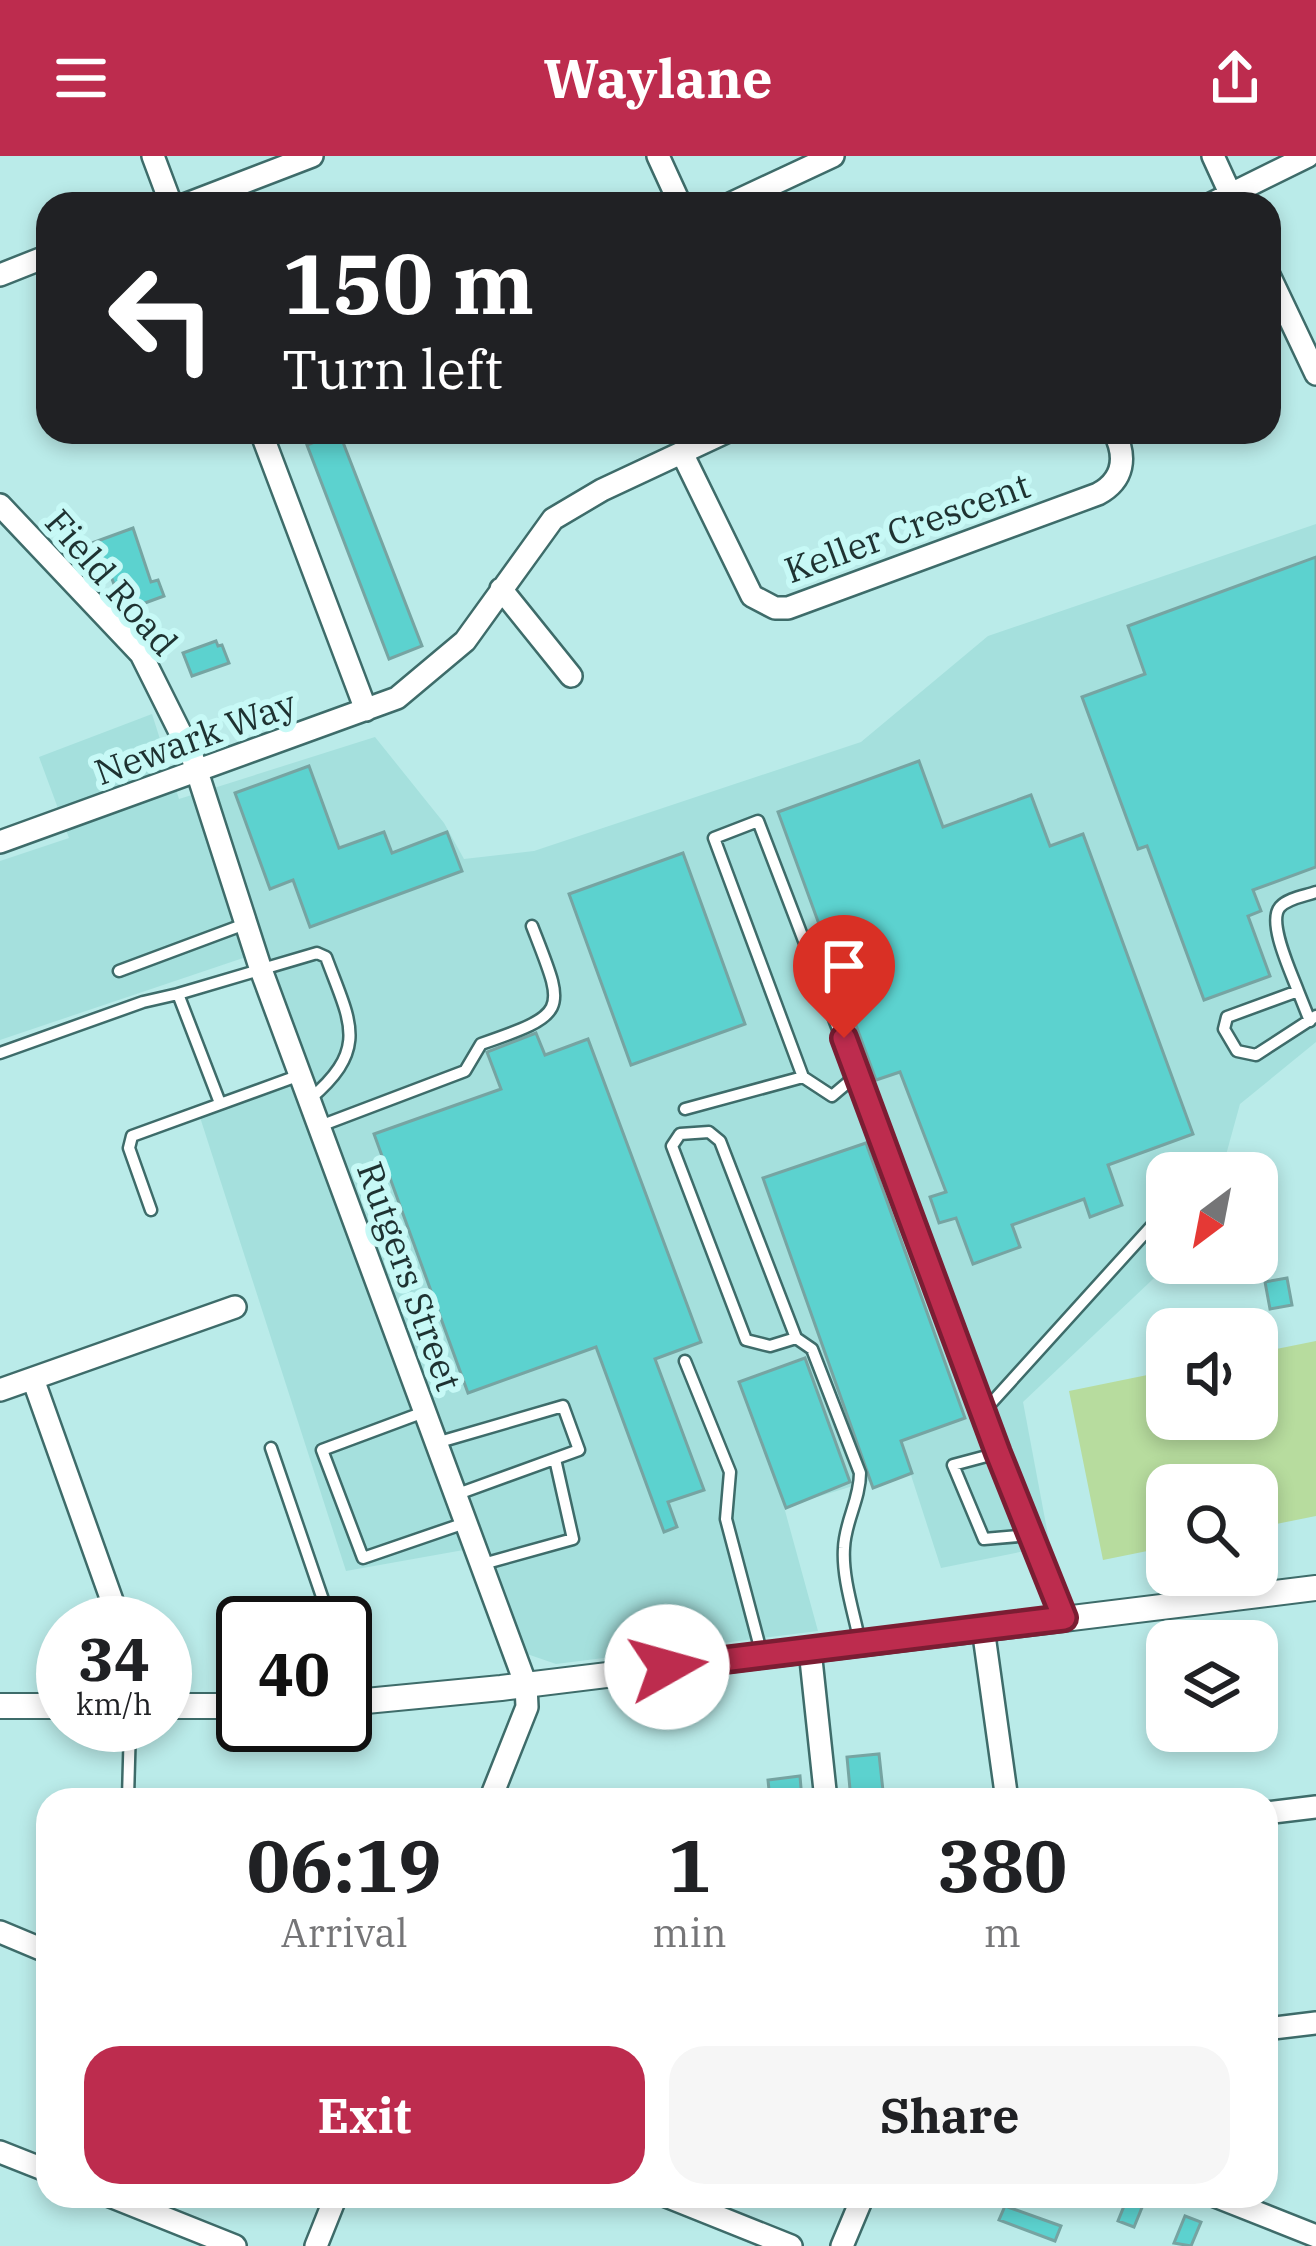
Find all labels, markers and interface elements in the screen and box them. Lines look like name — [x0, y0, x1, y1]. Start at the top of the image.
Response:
text: Waylane — [544, 43, 772, 113]
icon: menu — [48, 45, 114, 111]
icon: share — [1202, 45, 1268, 111]
text: 150 m — [282, 228, 534, 337]
icon: left — [84, 240, 240, 396]
text: Turn left — [282, 334, 503, 404]
street label: Keller Crescent — [778, 461, 1036, 593]
street label: Field Road — [35, 499, 189, 665]
street label: Newark Way — [88, 679, 303, 795]
pin — [793, 915, 895, 1038]
icon: arrive — [811, 933, 877, 999]
north arrow — [1146, 1152, 1278, 1284]
map controls — [1146, 1152, 1278, 1752]
street label: Rutgers Street — [347, 1155, 473, 1397]
button: sound — [1146, 1308, 1278, 1440]
button: search — [1146, 1464, 1278, 1596]
speed limit sign: 40 — [216, 1596, 372, 1752]
position arrow — [604, 1604, 730, 1730]
text: 34 — [78, 1619, 150, 1698]
button: layers — [1146, 1620, 1278, 1752]
text: km/h — [76, 1684, 152, 1723]
text: 06:19 — [247, 1818, 441, 1912]
text: 1 — [668, 1818, 711, 1912]
text: 380 — [938, 1818, 1067, 1912]
text: Arrival — [281, 1907, 408, 1958]
text: min — [652, 1907, 727, 1958]
text: m — [984, 1907, 1021, 1958]
button: Exit — [84, 2046, 645, 2184]
button: Share — [669, 2046, 1230, 2184]

